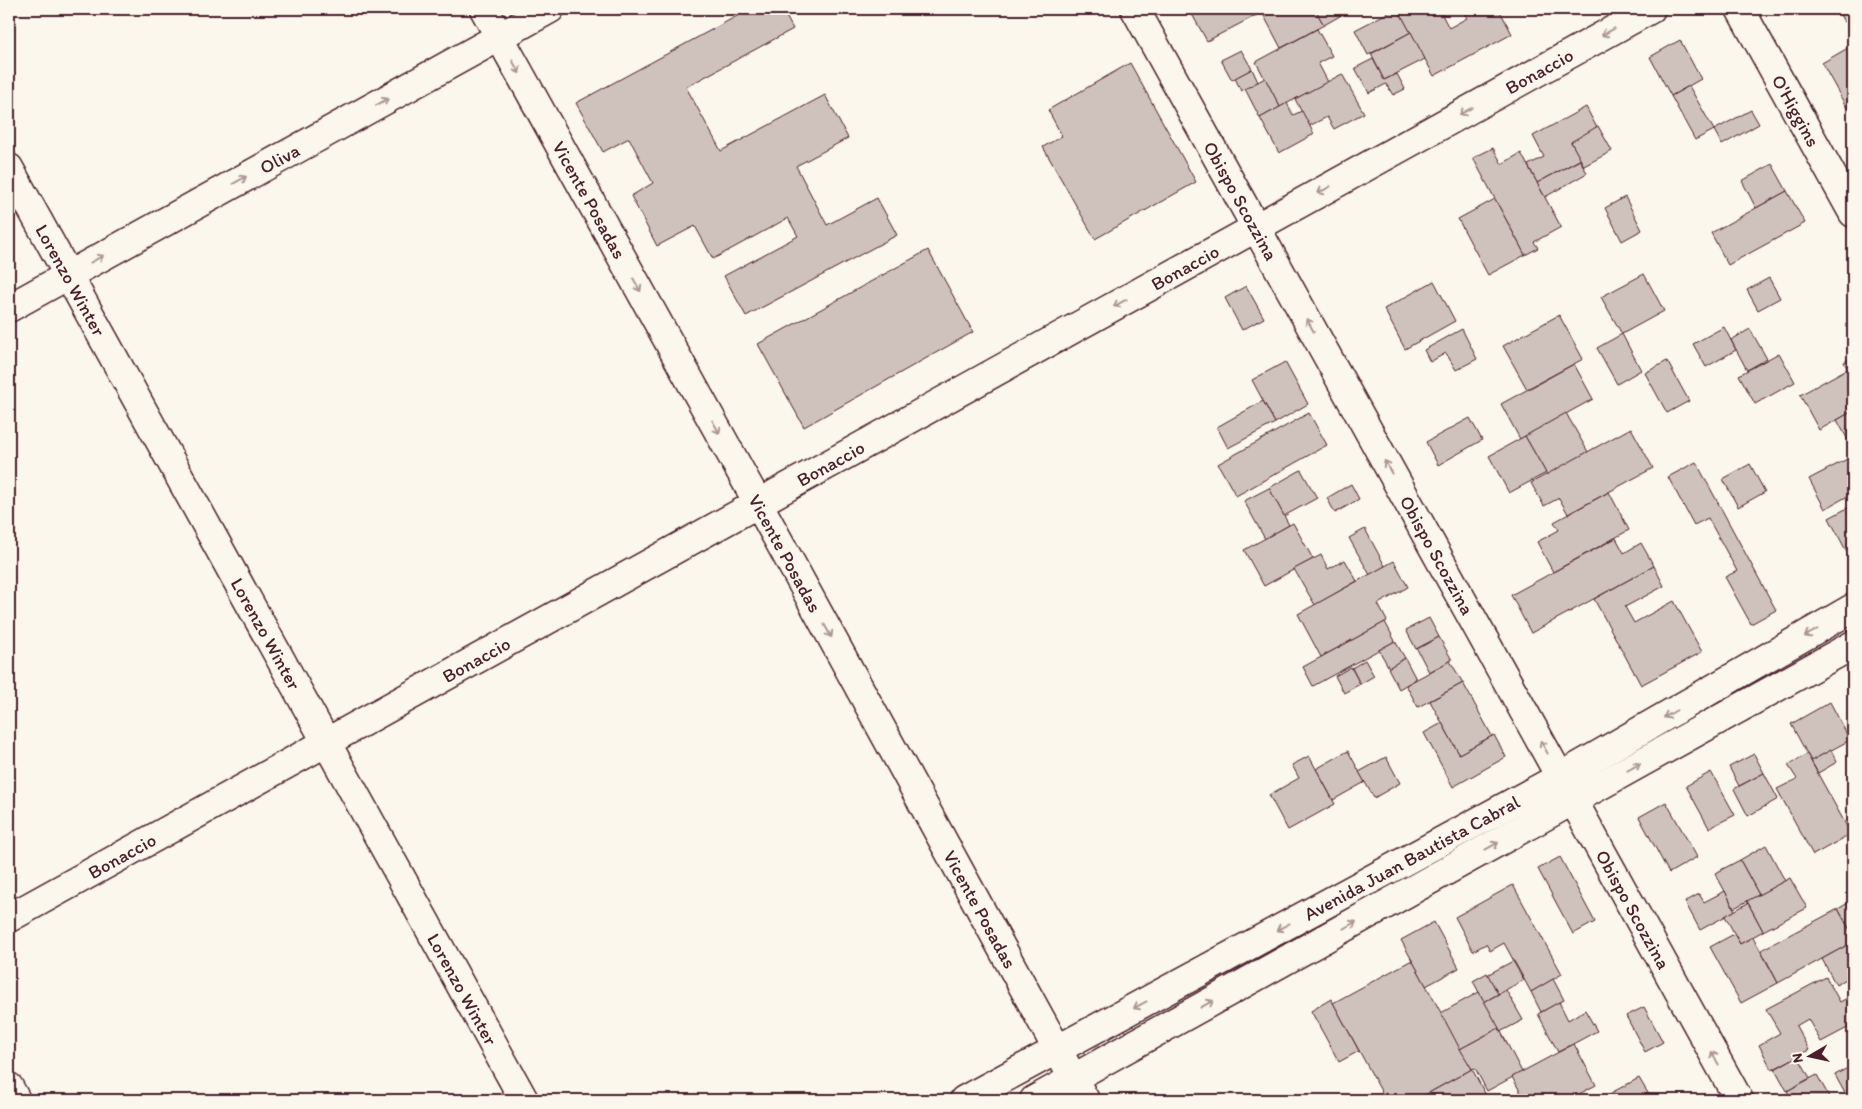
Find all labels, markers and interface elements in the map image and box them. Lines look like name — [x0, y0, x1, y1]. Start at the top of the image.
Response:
one-way arrow — [1601, 28, 1616, 38]
street label: Bonaccio — [1501, 43, 1577, 99]
one-way arrow — [511, 59, 521, 74]
street label: O'Higgins — [1767, 71, 1825, 151]
one-way arrow — [374, 97, 389, 107]
one-way arrow — [1459, 107, 1474, 116]
street label: Vicente Posadas — [547, 137, 631, 263]
street label: Obispo Scozzina — [1198, 137, 1283, 264]
street label: Oliva — [256, 139, 304, 179]
one-way arrow — [232, 175, 246, 185]
one-way arrow — [1316, 185, 1331, 195]
street label: Lorenzo Winter — [30, 220, 111, 341]
street label: Bonaccio — [1147, 239, 1223, 296]
one-way arrow — [90, 254, 105, 264]
one-way arrow — [633, 278, 643, 292]
one-way arrow — [1114, 298, 1128, 308]
one-way arrow — [1304, 318, 1314, 332]
one-way arrow — [711, 420, 721, 435]
street label: Bonaccio — [793, 436, 869, 492]
one-way arrow — [1383, 460, 1393, 475]
street label: Vicente Posadas — [743, 490, 827, 616]
street label: Obispo Scozzina — [1395, 492, 1479, 619]
street label: Lorenzo Winter — [226, 574, 306, 694]
one-way arrow — [824, 623, 833, 638]
one-way arrow — [1804, 628, 1819, 638]
street label: Bonaccio — [438, 632, 514, 688]
one-way arrow — [1664, 709, 1678, 719]
one-way arrow — [1538, 740, 1548, 755]
one-way arrow — [1626, 762, 1640, 772]
street label: Avenida Juan Bautista Cabral — [1300, 790, 1524, 926]
street label: Bonaccio — [84, 828, 160, 884]
one-way arrow — [1484, 841, 1498, 851]
street label: Vicente Posadas — [938, 846, 1022, 972]
street label: Obispo Scozzina — [1591, 846, 1675, 973]
one-way arrow — [1342, 920, 1357, 930]
one-way arrow — [1276, 923, 1290, 933]
street label: Lorenzo Winter — [422, 929, 503, 1050]
one-way arrow — [1200, 999, 1215, 1009]
one-way arrow — [1132, 1000, 1147, 1010]
north arrow — [1784, 1032, 1834, 1082]
one-way arrow — [1710, 1050, 1720, 1065]
text: N — [1789, 1052, 1807, 1064]

